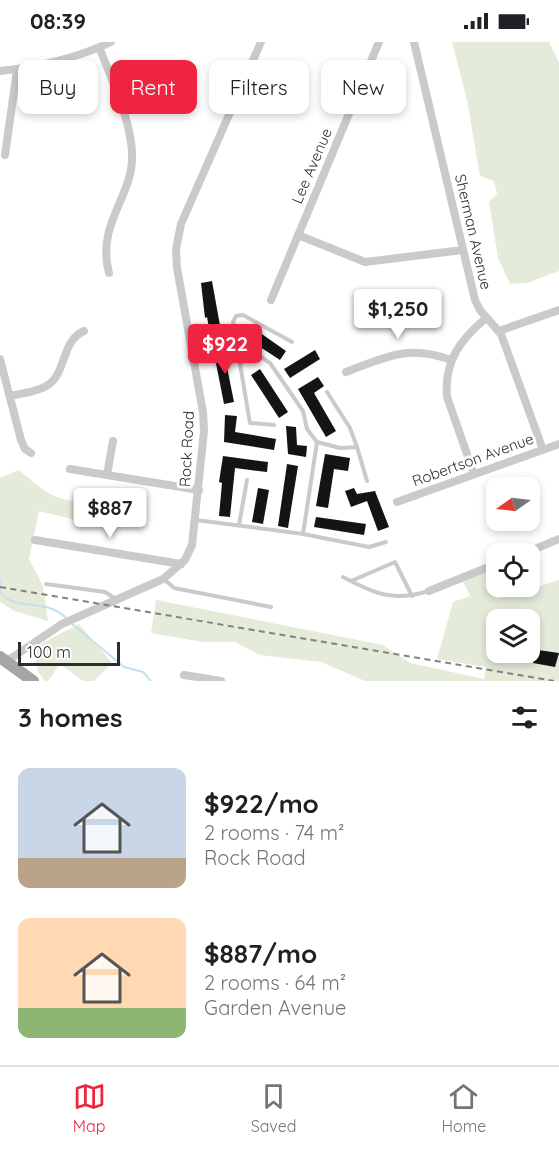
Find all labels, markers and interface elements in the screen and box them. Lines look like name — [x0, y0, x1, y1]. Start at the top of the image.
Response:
text: 08:39 — [30, 7, 86, 35]
chip: Buy — [18, 60, 98, 114]
chip: Rent — [110, 60, 197, 114]
chip: Filters — [209, 60, 309, 114]
chip: New — [321, 60, 406, 114]
street label: Lee Avenue — [287, 125, 336, 206]
street label: Sherman Avenue — [451, 172, 496, 292]
pin: $1,250 — [349, 289, 447, 340]
text: $1,250 — [368, 296, 428, 321]
pin: $922 — [189, 324, 261, 375]
text: $922 — [202, 331, 248, 356]
street label: Rock Road — [175, 410, 198, 487]
street label: Robertson Avenue — [409, 429, 536, 490]
north arrow — [486, 477, 540, 531]
map controls — [486, 477, 540, 663]
pin: $887 — [74, 488, 146, 539]
text: $887 — [88, 495, 132, 520]
button: locate — [486, 543, 540, 597]
button: layers — [486, 609, 540, 663]
scale bar — [18, 639, 120, 666]
text: 100 m — [27, 642, 71, 662]
text: 3 homes — [18, 701, 123, 734]
icon: filters — [508, 701, 541, 734]
text: $922/mo — [204, 787, 319, 820]
icon: home — [66, 792, 138, 864]
text: 2 rooms · 74 m² — [204, 820, 344, 845]
text: Rock Road — [204, 845, 306, 870]
text: $887/mo — [204, 937, 317, 970]
icon: home — [66, 942, 138, 1014]
text: 2 rooms · 64 m² — [204, 970, 346, 995]
text: Garden Avenue — [204, 995, 346, 1020]
tab: Map — [73, 1080, 106, 1136]
tab: Saved — [251, 1080, 296, 1136]
tab: Home — [442, 1080, 486, 1136]

